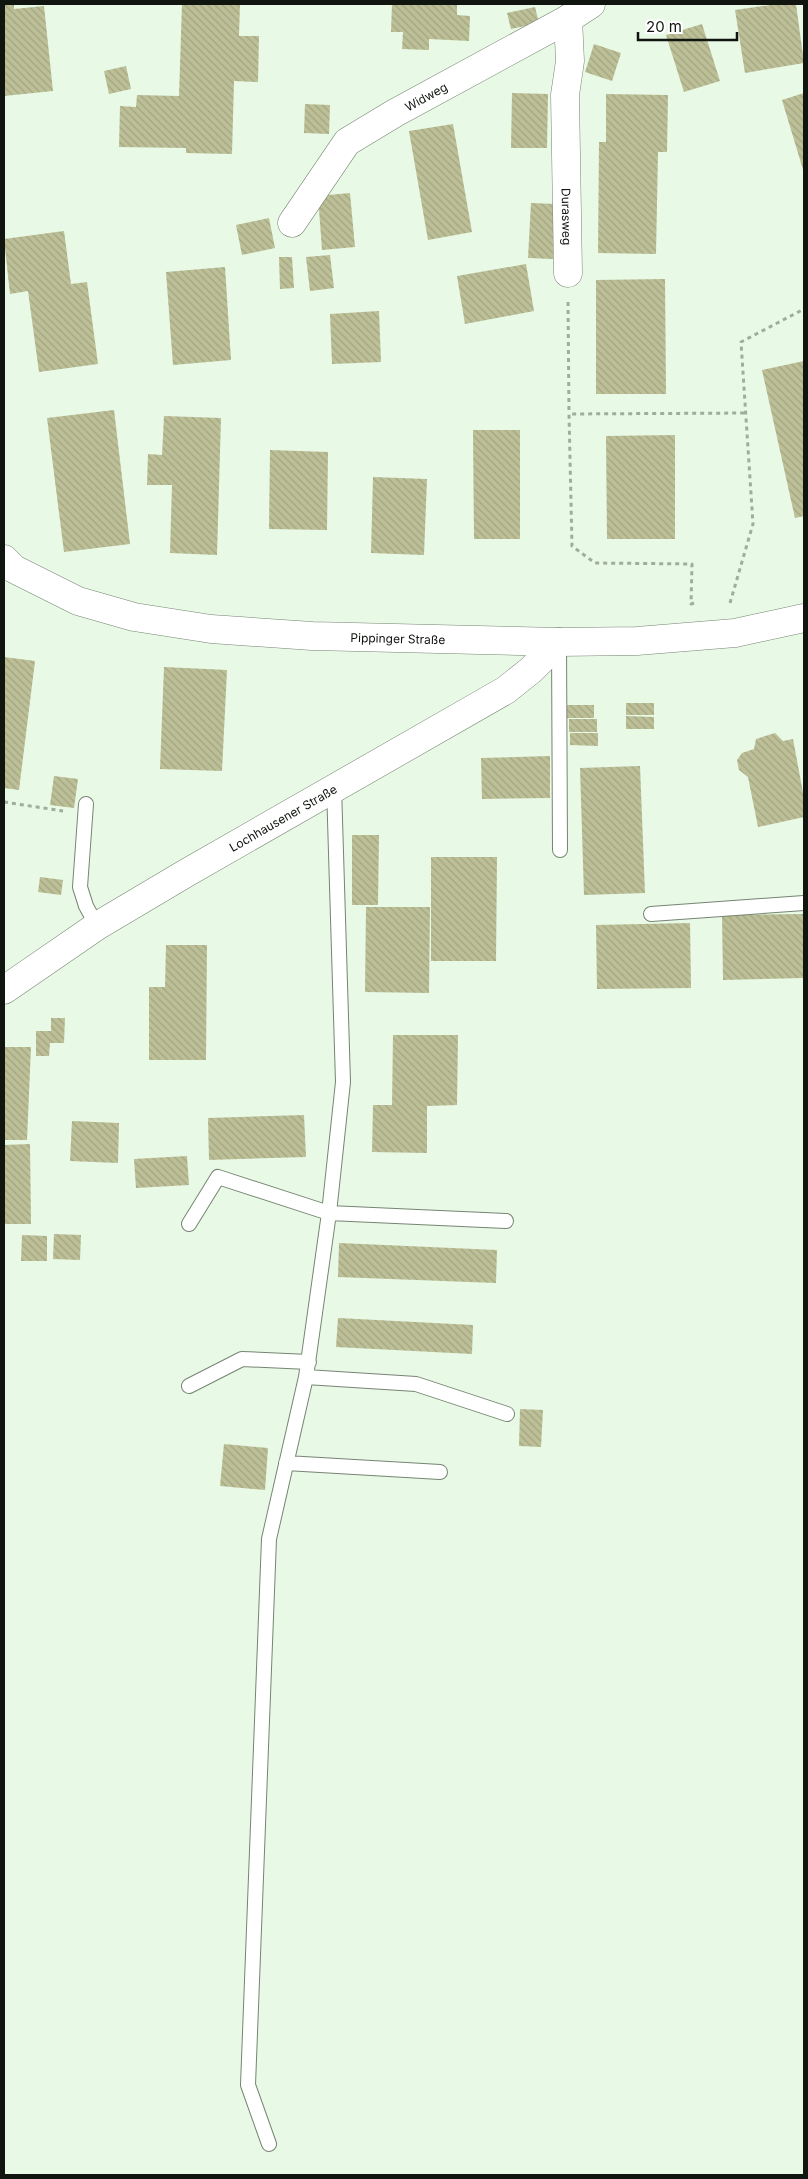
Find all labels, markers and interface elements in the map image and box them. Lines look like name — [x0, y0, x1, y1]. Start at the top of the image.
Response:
scale bar — [638, 10, 737, 42]
text: 20 m — [646, 17, 682, 36]
street label: Widweg — [402, 79, 450, 114]
street label: Durasweg — [559, 188, 575, 245]
street label: Pippinger Straße — [350, 629, 445, 647]
street label: Lochhausener Straße — [226, 781, 339, 854]

